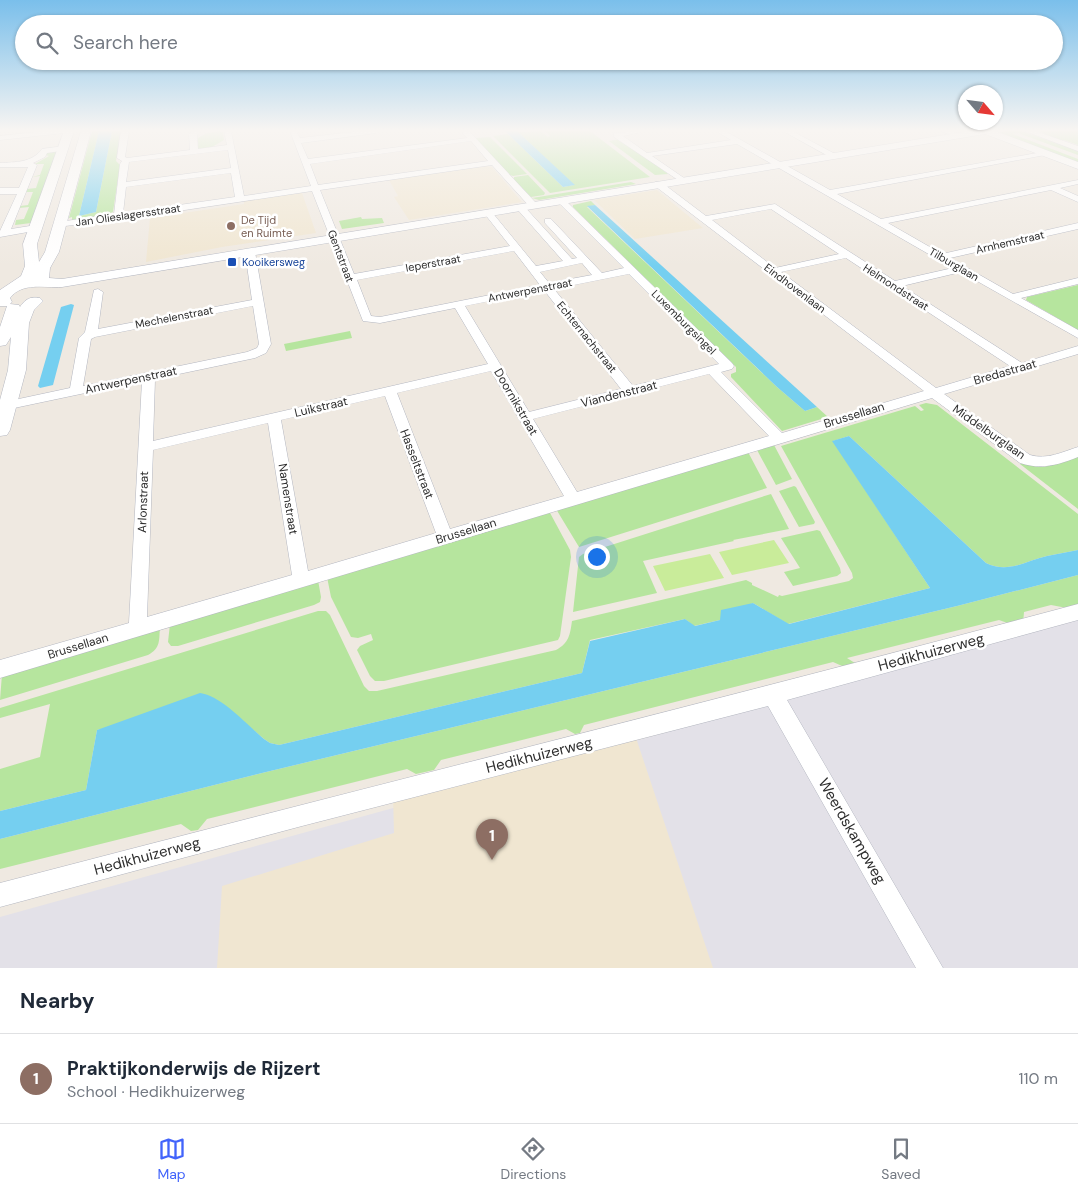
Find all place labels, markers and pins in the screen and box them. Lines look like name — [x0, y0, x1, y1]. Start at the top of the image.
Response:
place label: De Tijd en Ruimte — [241, 213, 292, 240]
marker: De Tijd en Ruimte — [225, 220, 237, 232]
place label: Kooikersweg — [242, 255, 305, 269]
marker: Kooikersweg — [226, 256, 238, 268]
pin: 1 — [476, 819, 508, 860]

